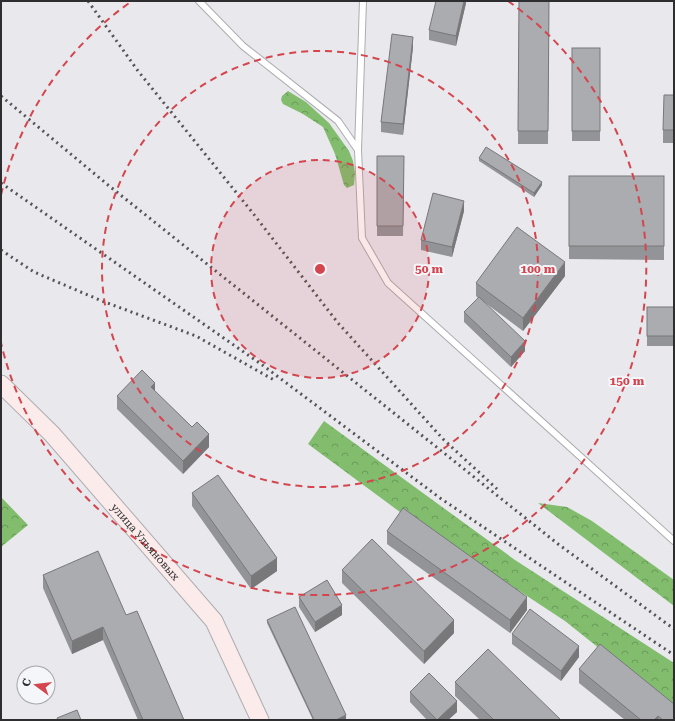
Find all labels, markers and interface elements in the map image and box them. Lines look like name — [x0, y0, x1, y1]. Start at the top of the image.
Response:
centre of rings — [313, 262, 327, 276]
text: 50 m — [415, 262, 443, 276]
text: 100 m — [521, 262, 556, 276]
text: 150 m — [610, 374, 645, 388]
street label: улица Ульяновых — [108, 501, 183, 584]
north arrow — [16, 665, 56, 705]
text: С — [20, 677, 34, 688]

